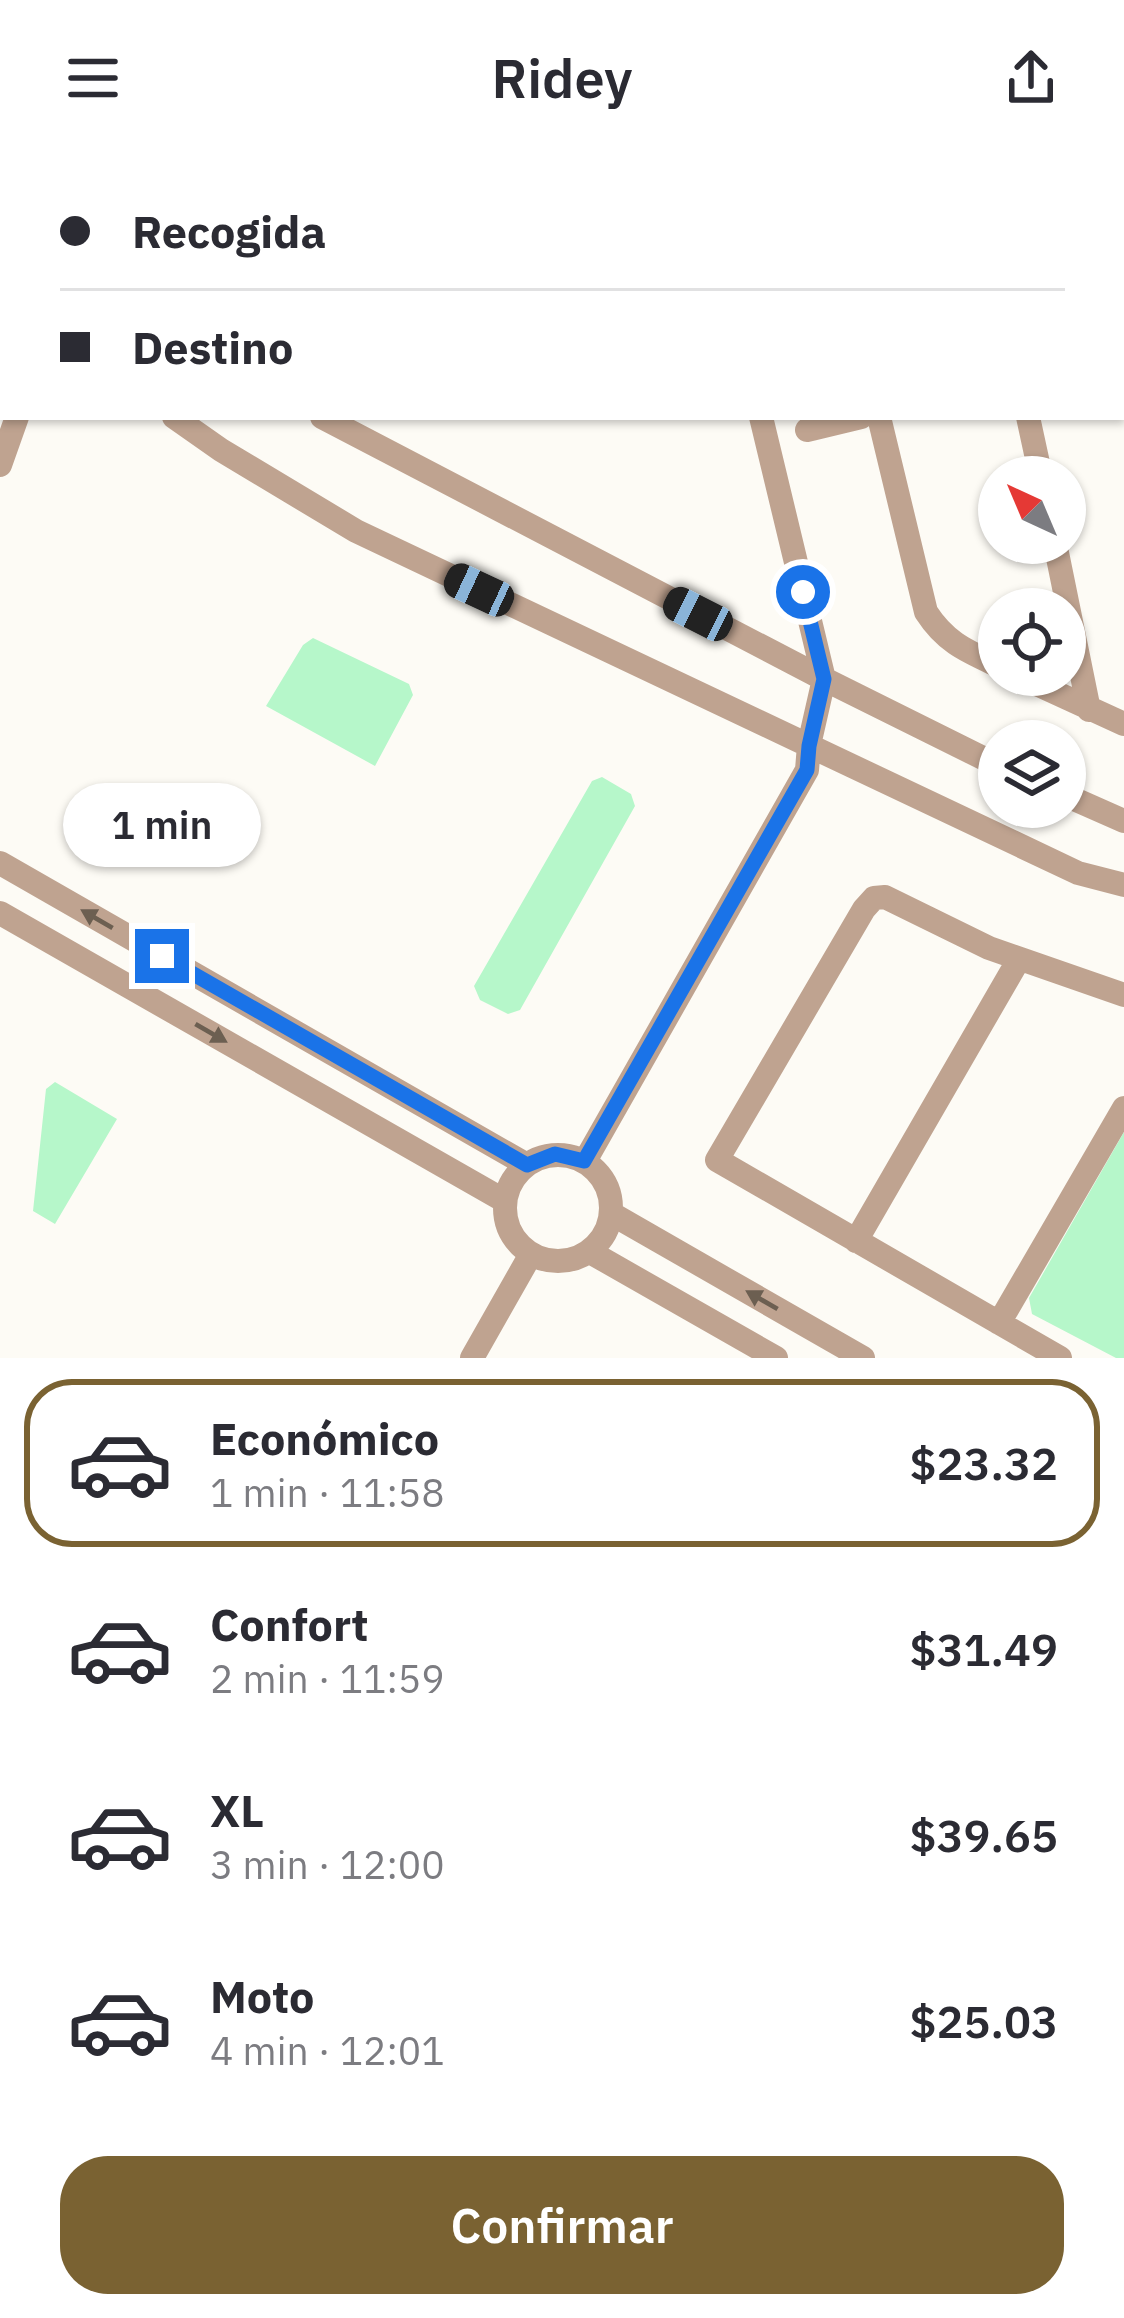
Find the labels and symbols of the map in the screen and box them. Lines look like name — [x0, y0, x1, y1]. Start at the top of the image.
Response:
north arrow — [978, 456, 1086, 564]
car — [439, 558, 519, 622]
route start — [776, 565, 830, 619]
car — [658, 582, 738, 646]
callout: 1 min — [63, 782, 261, 866]
one-way arrow — [80, 909, 114, 930]
route end — [135, 929, 189, 983]
one-way arrow — [194, 1022, 228, 1043]
one-way arrow — [745, 1290, 779, 1311]

